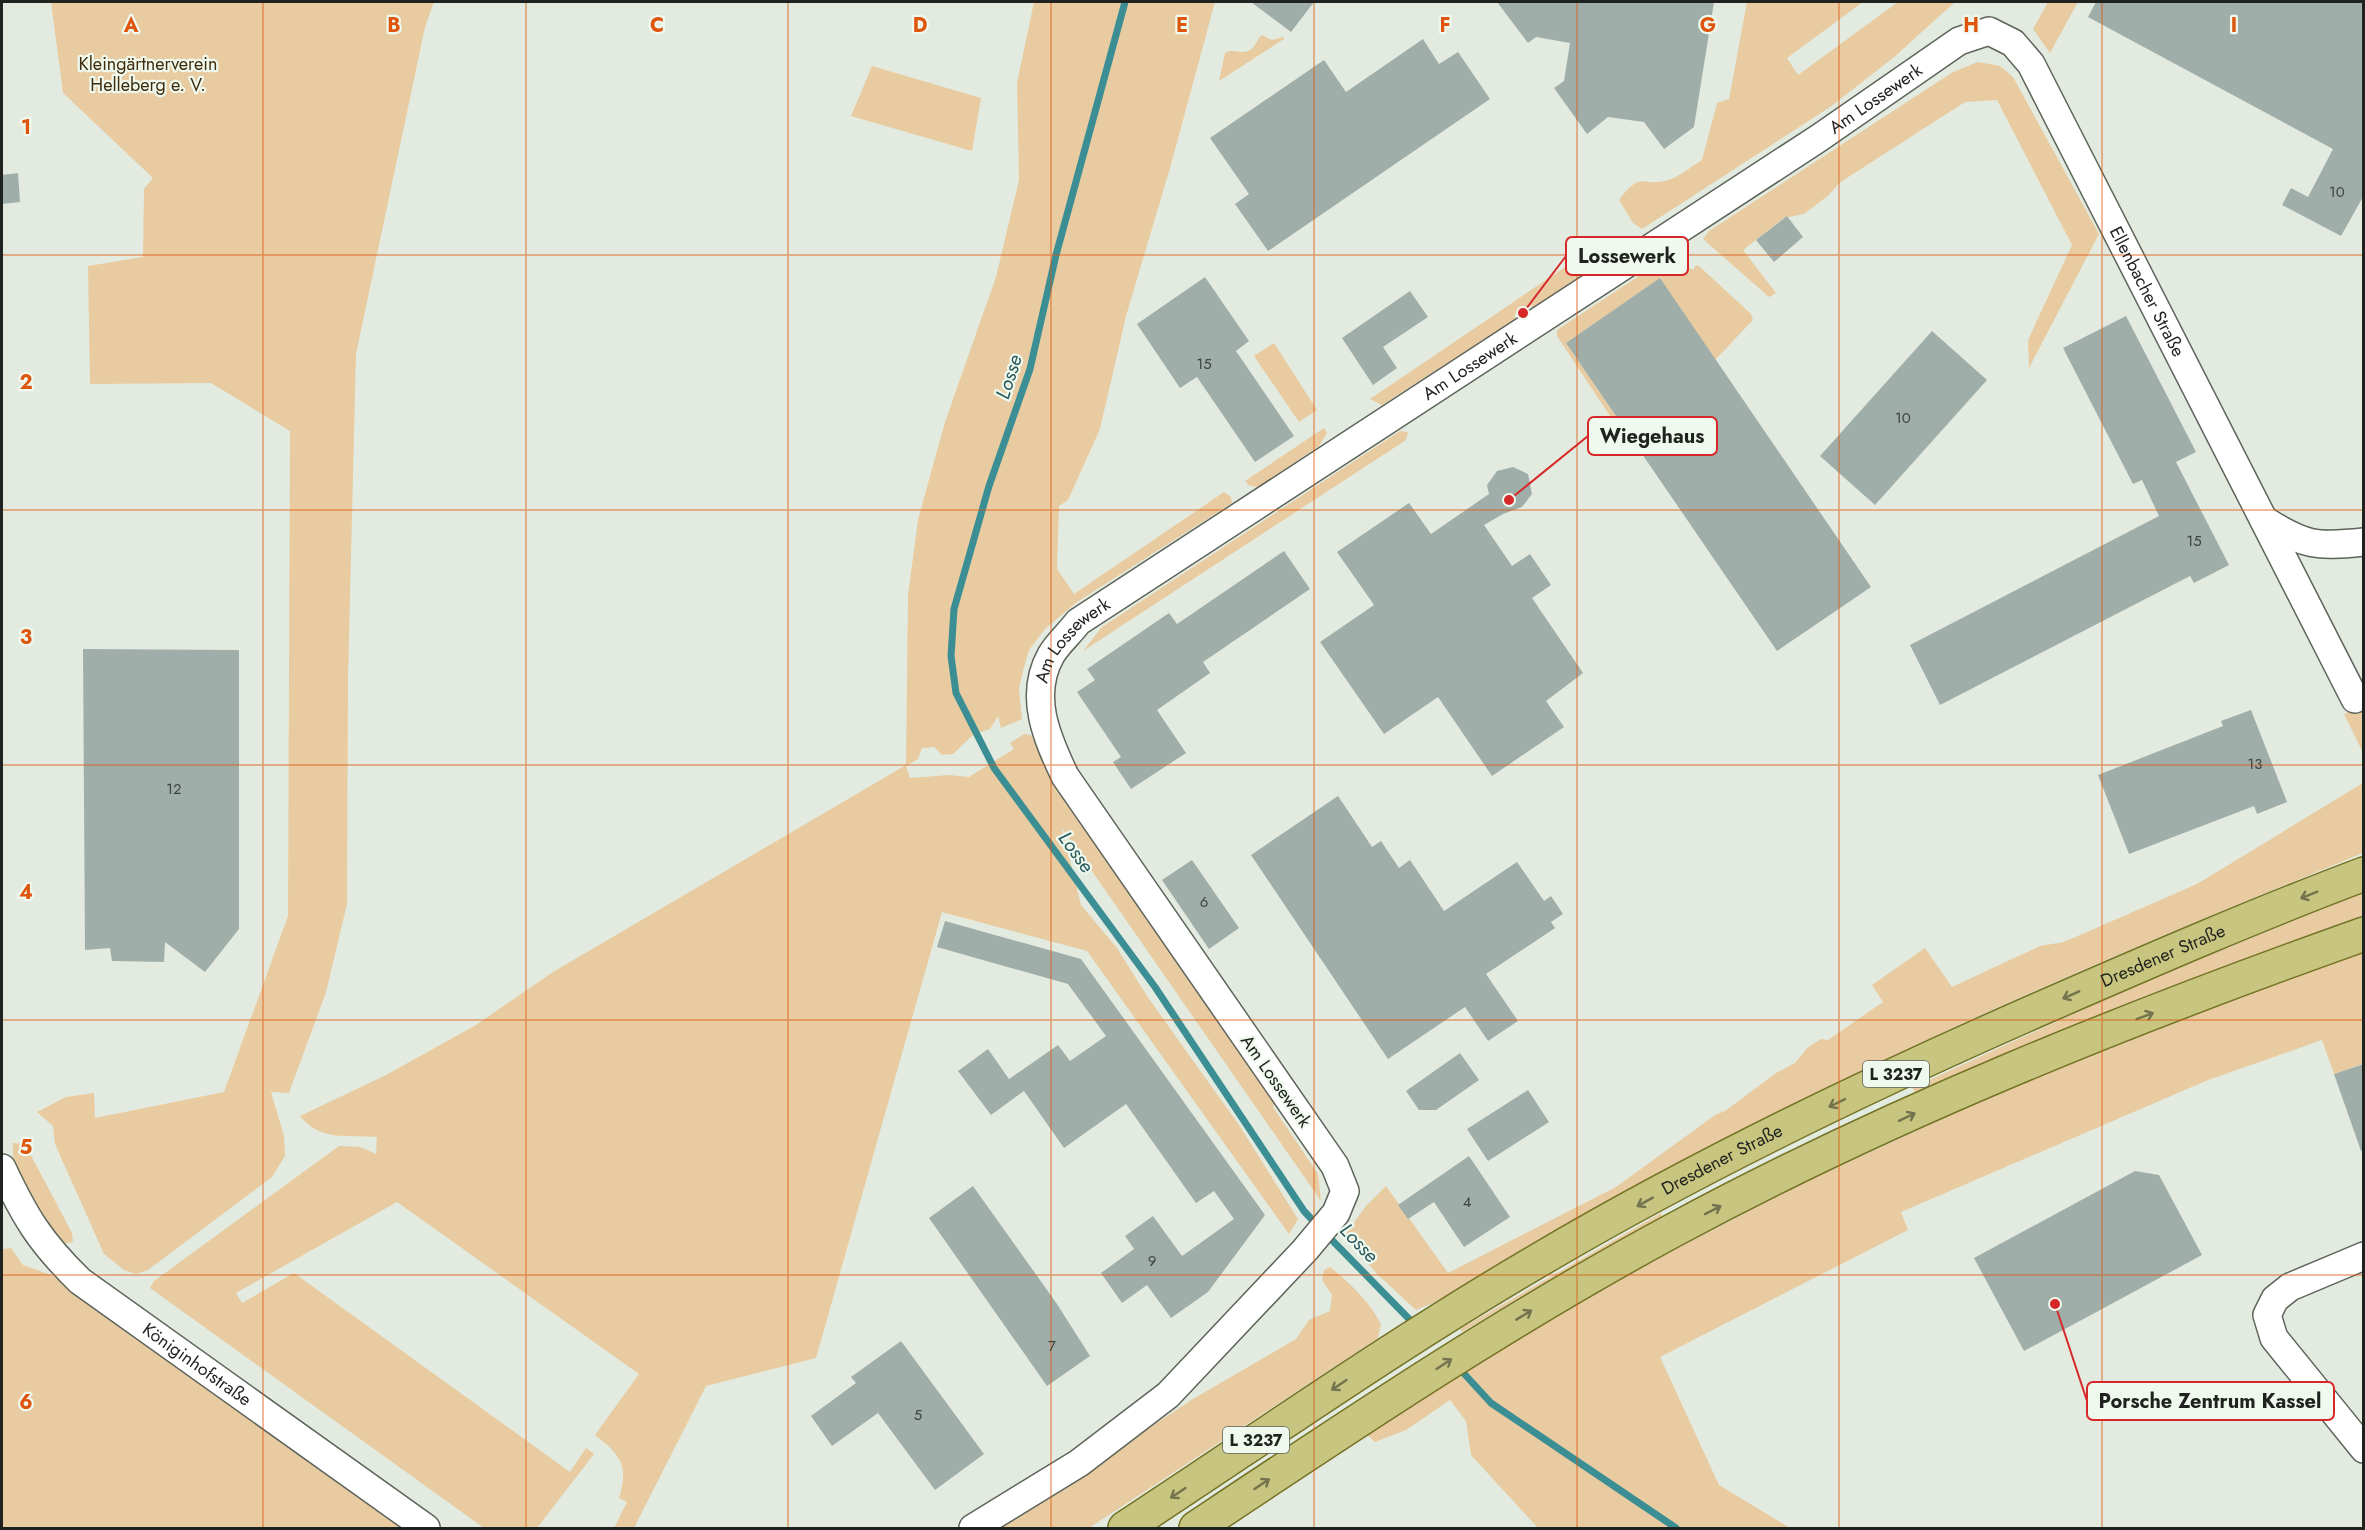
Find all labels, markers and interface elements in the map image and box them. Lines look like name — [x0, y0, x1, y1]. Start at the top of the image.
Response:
text: A — [123, 11, 139, 40]
text: B — [387, 11, 401, 40]
text: C — [650, 11, 664, 40]
text: D — [913, 11, 927, 40]
text: E — [1176, 11, 1188, 40]
text: F — [1439, 11, 1451, 40]
text: G — [1700, 11, 1716, 40]
text: H — [1963, 11, 1979, 40]
text: I — [2231, 11, 2237, 40]
park label: Kleingärtnerverein Helleberg e. V. — [79, 51, 217, 98]
street label: Am Lossewerk — [1824, 57, 1928, 140]
text: 1 — [21, 113, 31, 142]
house number: 10 — [2329, 181, 2345, 203]
street label: Ellenbacher Straße — [2103, 222, 2191, 361]
callout: Lossewerk — [1566, 237, 1688, 275]
text: Lossewerk — [1578, 242, 1676, 271]
street label: Am Lossewerk — [1417, 326, 1522, 407]
water label: Losse — [988, 351, 1030, 403]
house number: 15 — [1196, 353, 1212, 375]
text: 2 — [19, 368, 33, 397]
house number: 10 — [1895, 407, 1911, 429]
callout: Wiegehaus — [1588, 417, 1717, 455]
text: Wiegehaus — [1600, 422, 1704, 451]
house number: 15 — [2186, 530, 2202, 552]
street label: Am Lossewerk — [1029, 591, 1115, 686]
text: 3 — [20, 623, 32, 652]
house number: 13 — [2248, 753, 2262, 775]
house number: 12 — [166, 778, 182, 800]
water label: Losse — [1051, 825, 1101, 879]
text: 4 — [19, 878, 33, 907]
one-way arrow — [2300, 890, 2319, 901]
house number: 6 — [1200, 891, 1208, 913]
street label: Dresdener Straße — [2097, 918, 2229, 994]
one-way arrow — [2063, 990, 2081, 1001]
one-way arrow — [2135, 1010, 2154, 1021]
street label: Am Lossewerk — [1234, 1029, 1318, 1133]
road number: L 3237 — [1863, 1061, 1929, 1087]
one-way arrow — [1828, 1097, 1846, 1109]
one-way arrow — [1898, 1110, 1916, 1122]
street label: Dresdener Straße — [1657, 1117, 1787, 1202]
text: 5 — [20, 1133, 33, 1162]
house number: 4 — [1463, 1191, 1472, 1213]
one-way arrow — [1637, 1196, 1654, 1208]
one-way arrow — [1703, 1204, 1721, 1215]
water label: Losse — [1333, 1217, 1385, 1269]
house number: 9 — [1148, 1250, 1156, 1272]
one-way arrow — [1515, 1308, 1532, 1320]
street label: Königinhofstraße — [137, 1317, 257, 1412]
house number: 7 — [1048, 1335, 1056, 1357]
one-way arrow — [1435, 1357, 1452, 1369]
one-way arrow — [1332, 1379, 1348, 1391]
callout: Porsche Zentrum Kassel — [2087, 1382, 2334, 1420]
text: Porsche Zentrum Kassel — [2099, 1387, 2321, 1416]
text: 6 — [19, 1388, 33, 1417]
house number: 5 — [914, 1404, 922, 1426]
road number: L 3237 — [1223, 1427, 1289, 1453]
one-way arrow — [1253, 1478, 1270, 1490]
one-way arrow — [1169, 1487, 1186, 1500]

